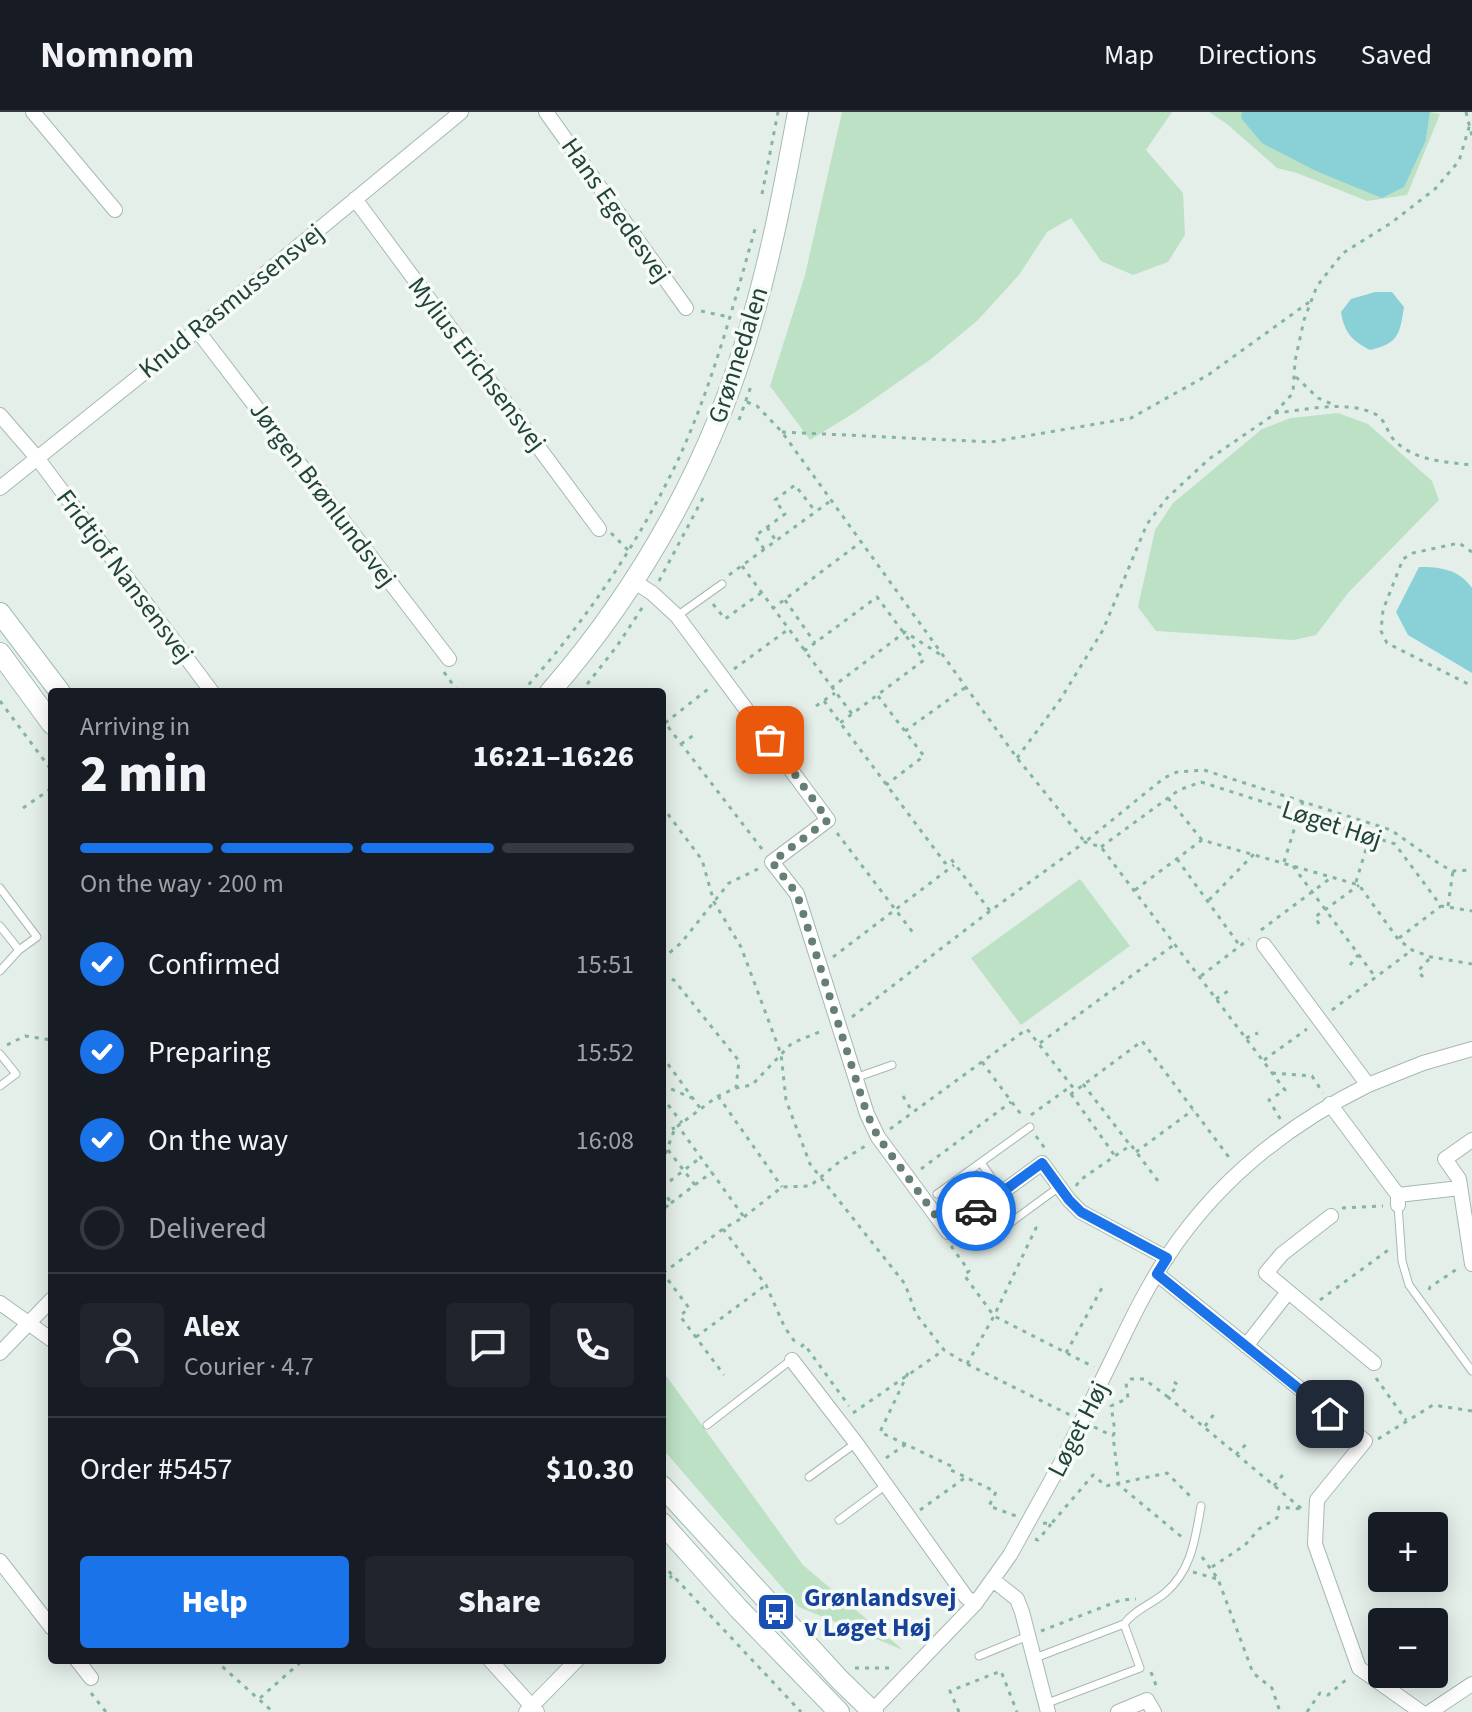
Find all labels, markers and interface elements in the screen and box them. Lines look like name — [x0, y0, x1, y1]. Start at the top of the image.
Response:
text: Nomnom — [40, 28, 194, 82]
text: Map — [1104, 35, 1154, 75]
text: Directions — [1198, 35, 1317, 75]
text: Saved — [1361, 35, 1432, 75]
street label: Hans Egedesvej — [552, 130, 680, 290]
street label: Knud Rasmussensvej — [131, 215, 331, 387]
street label: Mylius Erichsensvej — [399, 269, 555, 459]
street label: Grønnedalen — [699, 282, 777, 428]
street label: Jørgen Brønlundsvej — [241, 393, 405, 595]
street label: Fridtjof Nansensvej — [47, 482, 203, 670]
pin — [736, 706, 804, 774]
text: Arriving in — [80, 708, 190, 745]
icon: bag — [748, 718, 792, 762]
text: 16:21–16:26 — [473, 735, 634, 778]
text: 2 min — [80, 738, 208, 812]
street label: Løget Høj — [1277, 790, 1387, 858]
text: On the way · 200 m — [80, 865, 284, 902]
icon: check — [80, 942, 124, 986]
text: Confirmed — [148, 943, 281, 986]
text: 15:51 — [576, 946, 634, 983]
icon: check — [80, 1030, 124, 1074]
text: Preparing — [148, 1031, 271, 1074]
text: 15:52 — [576, 1034, 634, 1071]
icon: check — [80, 1118, 124, 1162]
text: On the way — [148, 1119, 288, 1162]
text: 16:08 — [576, 1122, 634, 1159]
courier — [936, 1171, 1016, 1251]
icon: car — [954, 1189, 998, 1233]
text: Delivered — [148, 1207, 267, 1250]
button: person — [80, 1303, 164, 1387]
button: chat — [446, 1303, 530, 1387]
button: phone — [550, 1303, 634, 1387]
text: Alex — [184, 1305, 240, 1348]
text: Courier · 4.7 — [184, 1348, 314, 1385]
street label: Løget Høj — [1038, 1375, 1118, 1483]
pin — [1296, 1380, 1364, 1448]
icon: home — [1308, 1392, 1352, 1436]
text: Order #5457 — [80, 1448, 233, 1491]
text: $10.30 — [546, 1448, 634, 1491]
map controls — [1368, 1512, 1448, 1688]
button: + — [1368, 1512, 1448, 1592]
button: Help — [80, 1556, 349, 1648]
button: Share — [365, 1556, 634, 1648]
place label: Grønlandsvej v Løget Høj — [804, 1579, 956, 1646]
bus stop icon: Grønlandsvej v Løget Høj — [755, 1591, 797, 1633]
button: − — [1368, 1608, 1448, 1688]

